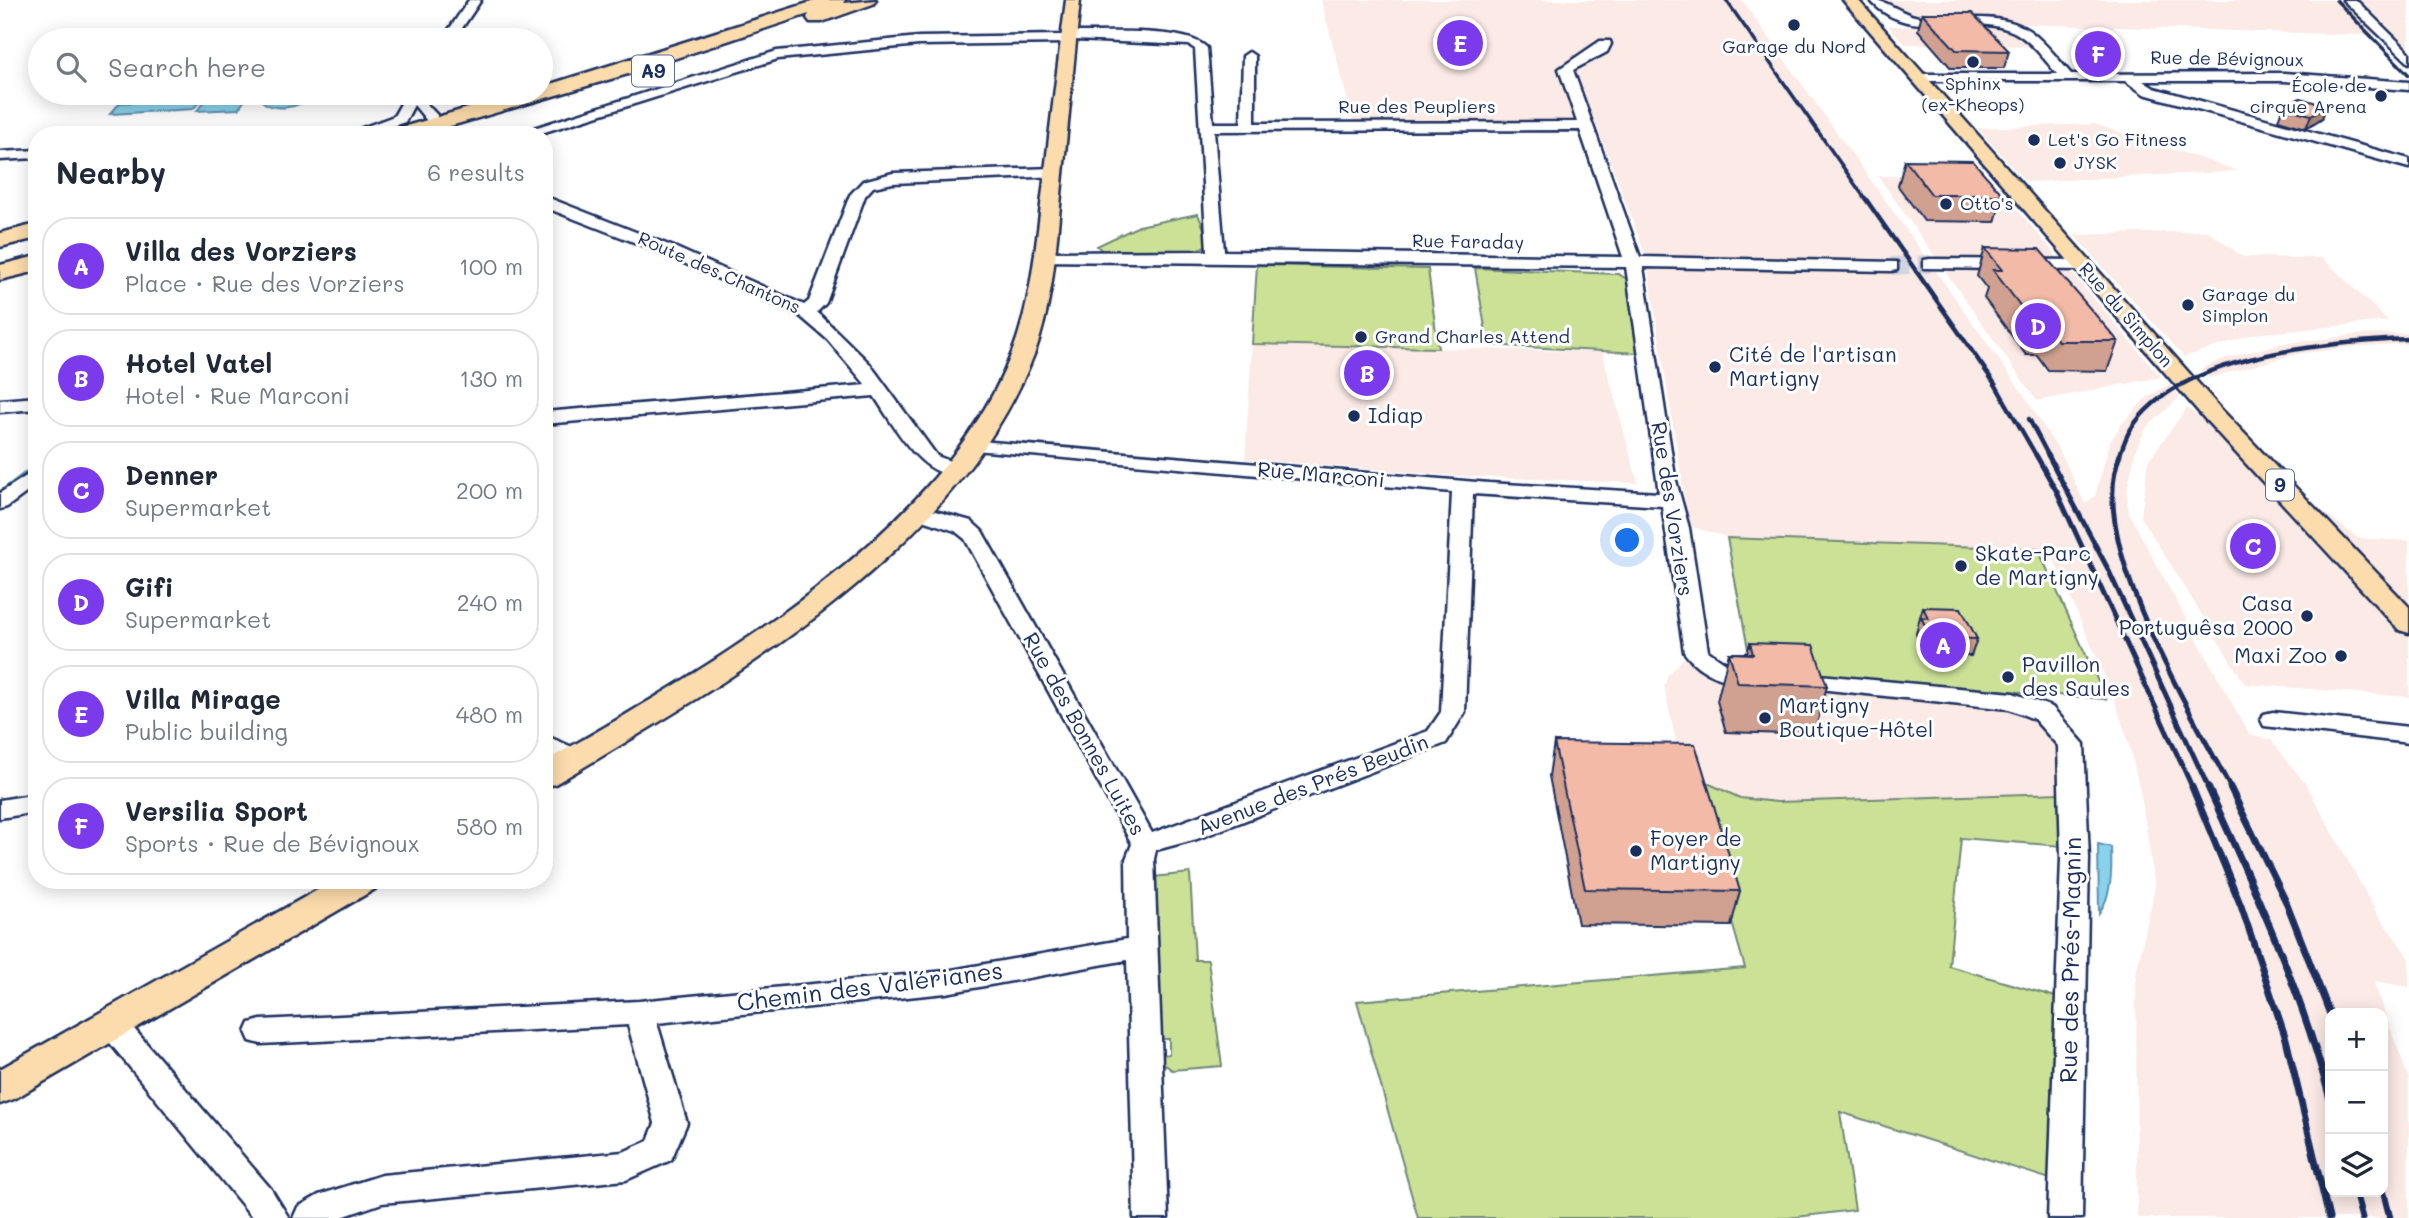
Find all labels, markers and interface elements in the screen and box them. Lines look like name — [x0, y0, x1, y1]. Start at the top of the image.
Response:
pin: E — [1437, 17, 1483, 69]
marker: Garage du Nord — [1786, 17, 1802, 33]
search box — [28, 28, 553, 105]
pin: F — [2075, 28, 2121, 80]
place label: Garage du Nord — [1722, 34, 1866, 58]
street label: Rue de Bévignoux — [2150, 45, 2304, 71]
icon: search — [52, 48, 90, 86]
text: Search here — [108, 50, 266, 84]
marker: Sphinx (ex-Kheops) — [1965, 54, 1981, 70]
road number: A9 — [632, 55, 674, 86]
place label: Sphinx (ex-Kheops) — [1922, 71, 2024, 116]
place label: École de cirque Arena — [2250, 73, 2367, 118]
marker: École de cirque Arena — [2373, 88, 2389, 104]
street label: Rue des Peupliers — [1338, 94, 1496, 118]
place label: Let's Go Fitness — [2048, 127, 2187, 151]
marker: Let's Go Fitness — [2026, 132, 2042, 148]
place label: JYSK — [2074, 150, 2117, 174]
text: Nearby — [56, 152, 166, 192]
marker: JYSK — [2052, 155, 2068, 171]
text: 6 results — [427, 157, 525, 187]
place label: Otto's — [1960, 191, 2014, 215]
marker: Otto's — [1938, 196, 1954, 212]
street label: Route des Chantons — [634, 225, 804, 319]
street label: Rue Faraday — [1412, 228, 1524, 254]
text: Villa des Vorziers — [125, 234, 357, 268]
text: A — [73, 251, 89, 281]
text: 100 m — [459, 251, 523, 281]
street label: Rue du Simplon — [2075, 257, 2179, 372]
text: Place · Rue des Vorziers — [125, 268, 405, 298]
place label: Garage du Simplon — [2202, 282, 2295, 327]
marker: Garage du Simplon — [2180, 297, 2196, 313]
pin: D — [2015, 300, 2061, 352]
place label: Grand Charles Attend — [1375, 324, 1570, 348]
marker: Grand Charles Attend — [1353, 329, 1369, 345]
place label: Cité de l'artisan Martigny — [1729, 340, 1897, 391]
text: Hotel Vatel — [125, 346, 272, 380]
pin: B — [1344, 347, 1390, 399]
marker: Cité de l'artisan Martigny — [1707, 359, 1723, 375]
text: B — [73, 363, 89, 393]
text: 130 m — [459, 363, 523, 393]
text: Hotel · Rue Marconi — [125, 380, 350, 410]
place label: Idiap — [1368, 401, 1423, 428]
marker: Idiap — [1346, 408, 1362, 424]
street label: Rue des Vorziers — [1646, 420, 1701, 598]
street label: Rue Marconi — [1256, 454, 1386, 493]
text: Denner — [125, 458, 218, 492]
road number: 9 — [2266, 470, 2294, 500]
text: C — [72, 475, 90, 505]
text: 200 m — [456, 475, 523, 505]
text: Supermarket — [125, 492, 271, 522]
pin: C — [2230, 520, 2276, 572]
your location — [1610, 523, 1644, 557]
place label: Skate-Parc de Martigny — [1975, 539, 2099, 590]
marker: Skate-Parc de Martigny — [1953, 558, 1969, 574]
text: Gifi — [125, 570, 174, 604]
text: D — [73, 587, 89, 617]
text: 240 m — [457, 587, 523, 617]
place label: Casa Portuguêsa 2000 — [2119, 589, 2293, 640]
text: Supermarket — [125, 604, 271, 634]
marker: Casa Portuguêsa 2000 — [2299, 608, 2315, 624]
pin: A — [1920, 619, 1966, 671]
street label: Rue des Bonnes Luites — [1018, 627, 1152, 840]
place label: Maxi Zoo — [2234, 641, 2327, 668]
marker: Maxi Zoo — [2333, 648, 2349, 664]
place label: Pavillon des Saules — [2022, 650, 2130, 701]
marker: Pavillon des Saules — [2000, 669, 2016, 685]
text: Villa Mirage — [125, 682, 281, 716]
place label: Martigny Boutique-Hôtel — [1779, 691, 1933, 742]
text: E — [74, 699, 88, 729]
text: 480 m — [456, 699, 523, 729]
marker: Martigny Boutique-Hôtel — [1757, 710, 1773, 726]
text: Public building — [125, 716, 288, 746]
street label: Avenue des Prés Beudin — [1193, 727, 1432, 840]
text: Versilia Sport — [125, 794, 308, 828]
text: F — [74, 811, 88, 841]
text: 580 m — [456, 811, 523, 841]
place label: Foyer de Martigny — [1650, 824, 1742, 875]
text: Sports · Rue de Bévignoux — [125, 828, 420, 858]
street label: Rue des Prés-Magnin — [2052, 837, 2087, 1083]
marker: Foyer de Martigny — [1628, 843, 1644, 859]
street label: Chemin des Valérianes — [735, 954, 1005, 1017]
map controls — [2325, 1008, 2388, 1197]
button: + — [2325, 1008, 2388, 1071]
button: − — [2325, 1071, 2388, 1134]
button: layers — [2325, 1134, 2388, 1197]

